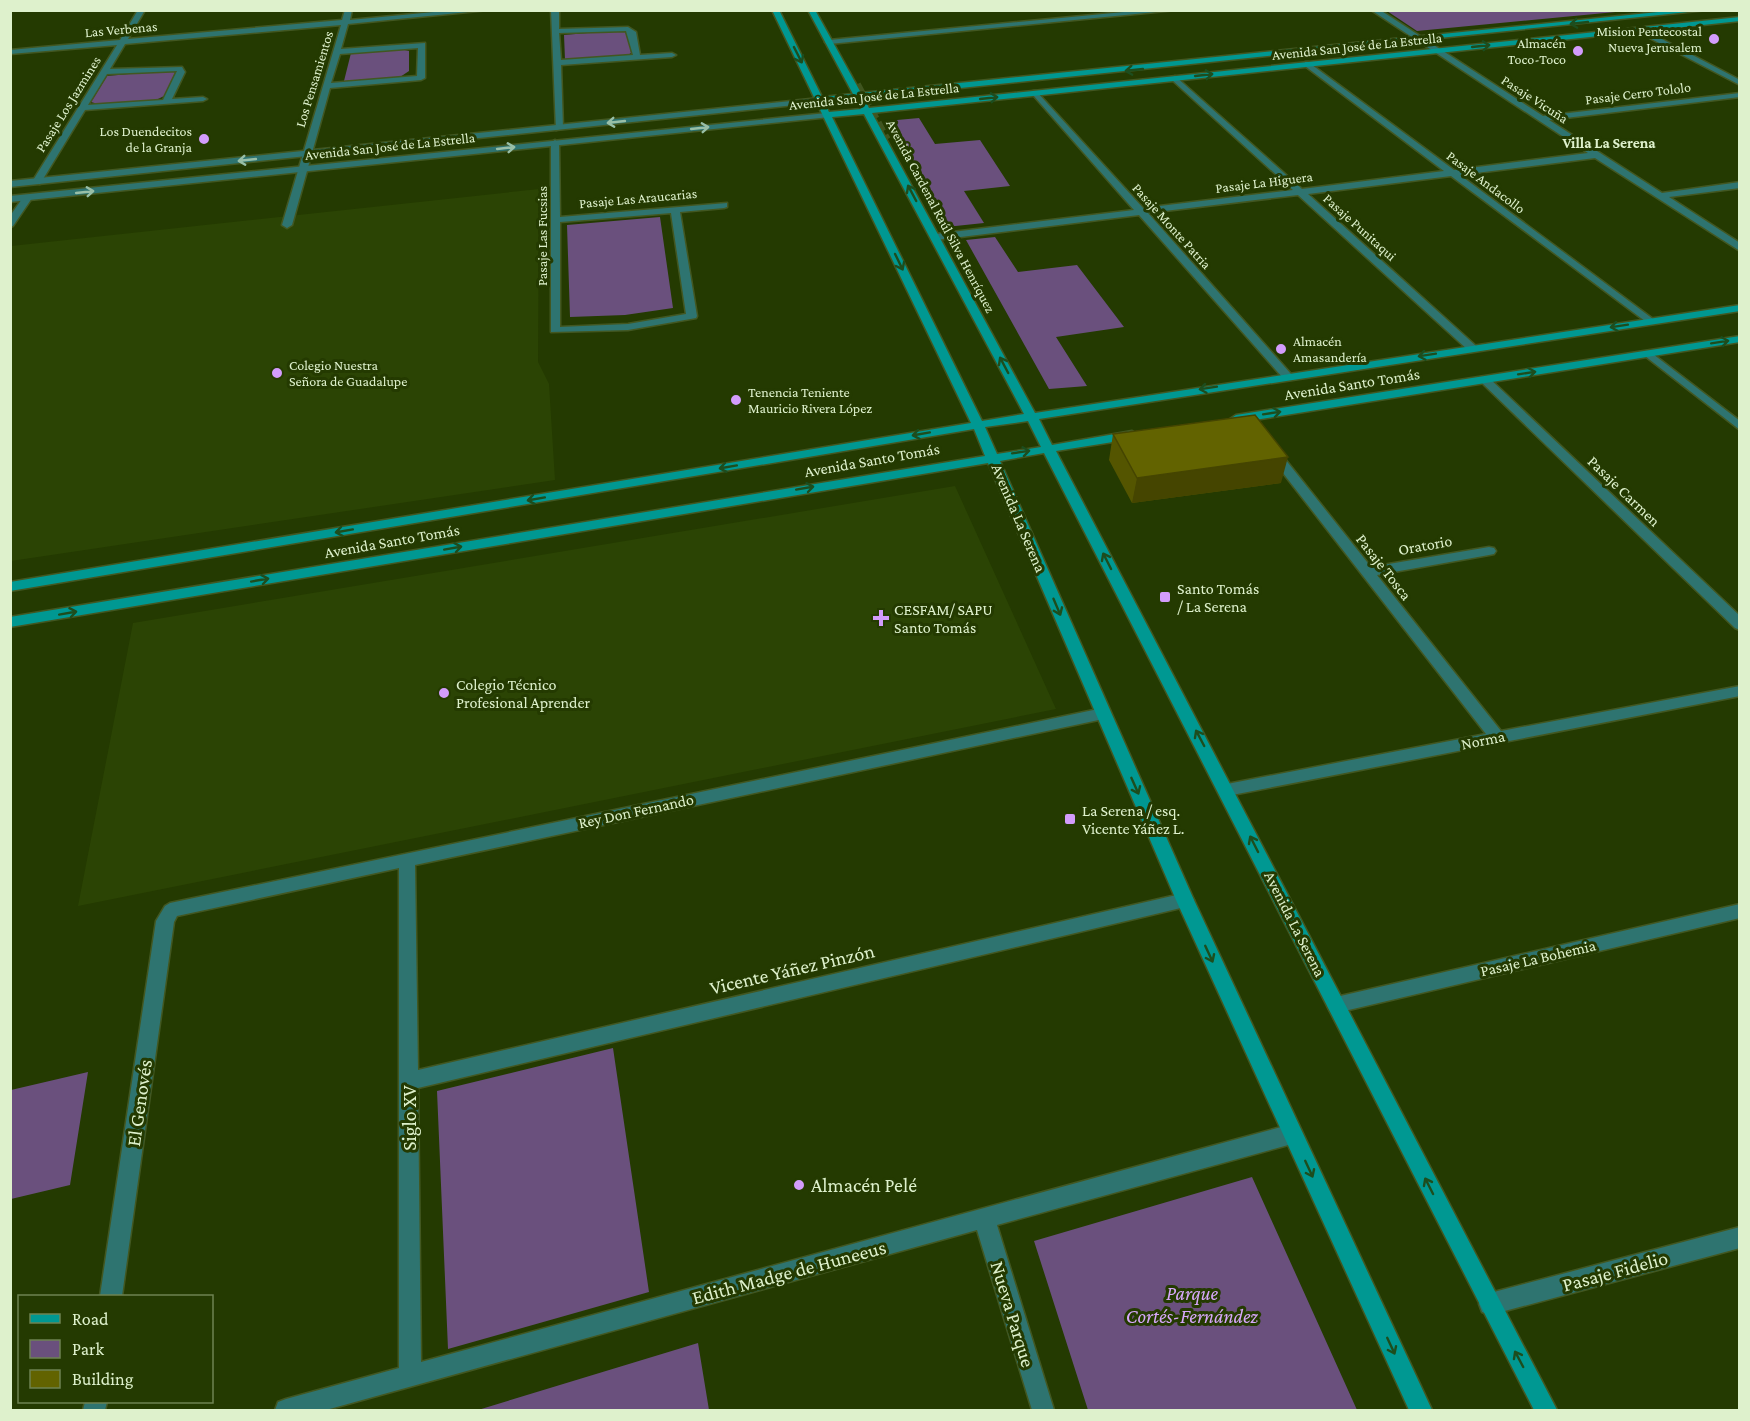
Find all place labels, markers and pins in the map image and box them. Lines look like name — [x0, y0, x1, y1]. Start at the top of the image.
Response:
place label: Mision Pentecostal Nueva Jerusalem — [1596, 23, 1702, 55]
marker: Mision Pentecostal Nueva Jerusalem — [1707, 32, 1721, 46]
place label: Almacén Toco-Toco — [1508, 35, 1566, 67]
marker: Almacén Toco-Toco — [1571, 44, 1585, 58]
place label: Los Duendecitos de la Granja — [100, 123, 193, 156]
marker: Los Duendecitos de la Granja — [197, 132, 211, 146]
place label: Almacén Amasandería — [1293, 333, 1367, 365]
marker: Almacén Amasandería — [1274, 342, 1288, 356]
place label: Colegio Nuestra Señora de Guadalupe — [289, 357, 407, 389]
marker: Colegio Nuestra Señora de Guadalupe — [270, 366, 284, 380]
place label: Tenencia Teniente Mauricio Rivera López — [748, 384, 872, 416]
marker: Tenencia Teniente Mauricio Rivera López — [729, 393, 743, 407]
place label: Santo Tomás / La Serena — [1177, 580, 1259, 615]
marker: Santo Tomás / La Serena — [1158, 590, 1172, 604]
place label: CESFAM/ SAPU Santo Tomás — [894, 601, 993, 636]
marker: CESFAM/ SAPU Santo Tomás — [872, 609, 890, 627]
place label: Colegio Técnico Profesional Aprender — [456, 676, 591, 712]
marker: Colegio Técnico Profesional Aprender — [437, 686, 451, 700]
place label: La Serena / esq. Vicente Yáñez L. — [1082, 802, 1184, 837]
marker: La Serena / esq. Vicente Yáñez L. — [1063, 812, 1077, 826]
place label: Almacén Pelé — [811, 1174, 917, 1196]
marker: Almacén Pelé — [792, 1178, 806, 1192]

